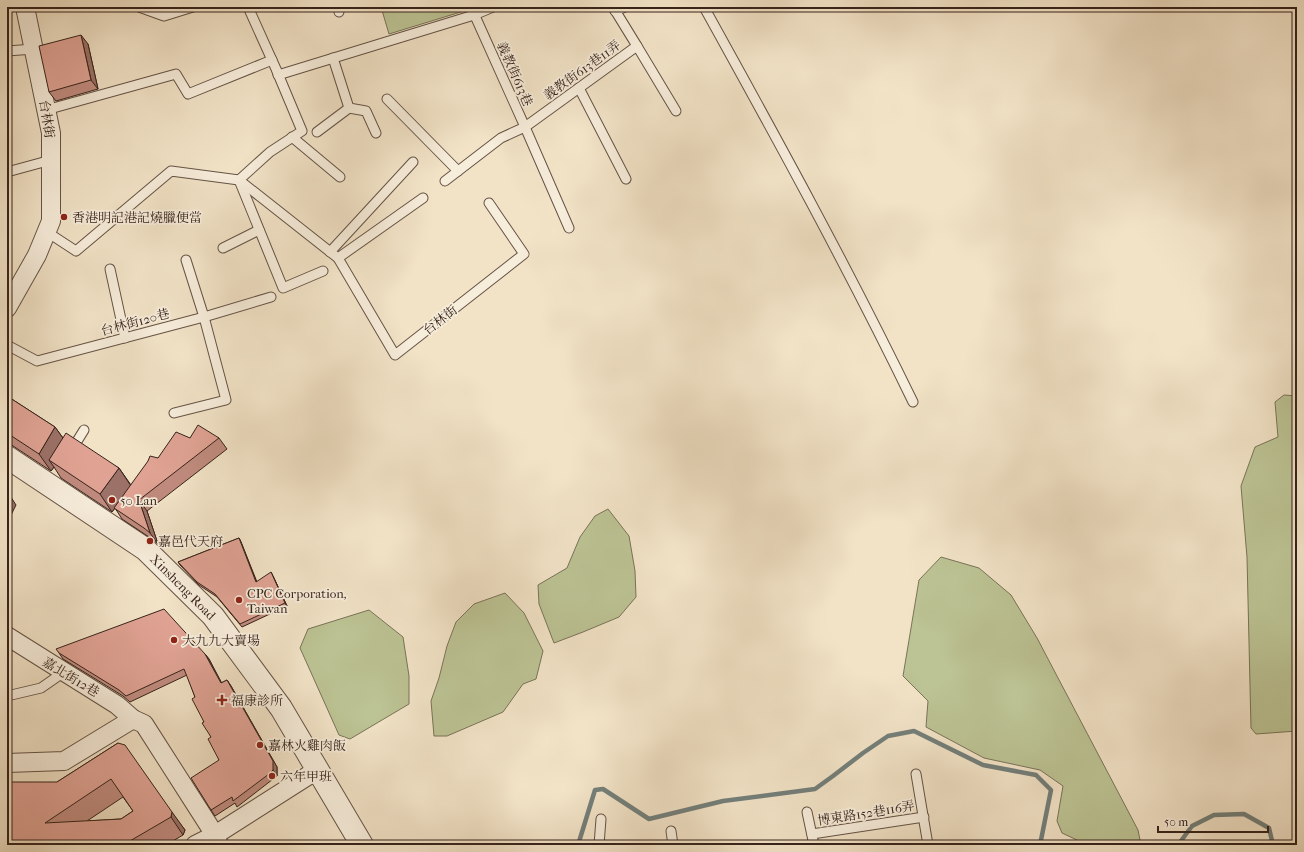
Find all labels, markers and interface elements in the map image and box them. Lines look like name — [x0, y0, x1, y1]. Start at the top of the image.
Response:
street label: 義教街613巷11弄 — [541, 37, 623, 103]
street label: 義教街613巷 — [494, 39, 536, 109]
street label: 台林街 — [37, 99, 57, 139]
place label: 香港明記港記燒臘便當 — [72, 210, 202, 225]
marker: 香港明記港記燒臘便當 — [59, 212, 69, 222]
street label: 台林街 — [420, 302, 460, 338]
street label: 台林街120巷 — [99, 306, 171, 338]
place label: 50 Lan — [120, 493, 157, 508]
marker: 50 Lan — [107, 495, 117, 505]
place label: 嘉邑代天府 — [158, 534, 223, 549]
marker: 嘉邑代天府 — [145, 536, 155, 546]
street label: Xinsheng Road — [147, 551, 219, 623]
place label: CPC Corporation, Taiwan — [247, 586, 347, 616]
marker: CPC Corporation, Taiwan — [234, 595, 244, 605]
place label: 大九九大賣場 — [182, 633, 260, 648]
marker: 大九九大賣場 — [169, 635, 179, 645]
street label: 嘉北街12巷 — [40, 654, 102, 700]
place label: 福康診所 — [231, 693, 283, 708]
marker: 福康診所 — [216, 694, 228, 706]
place label: 嘉林火雞肉飯 — [268, 738, 346, 753]
marker: 嘉林火雞肉飯 — [255, 740, 265, 750]
place label: 六年甲班 — [280, 769, 332, 784]
marker: 六年甲班 — [267, 771, 277, 781]
street label: 博東路152巷116弄 — [816, 798, 916, 828]
scale bar — [1158, 808, 1268, 834]
text: 50 m — [1164, 815, 1188, 829]

